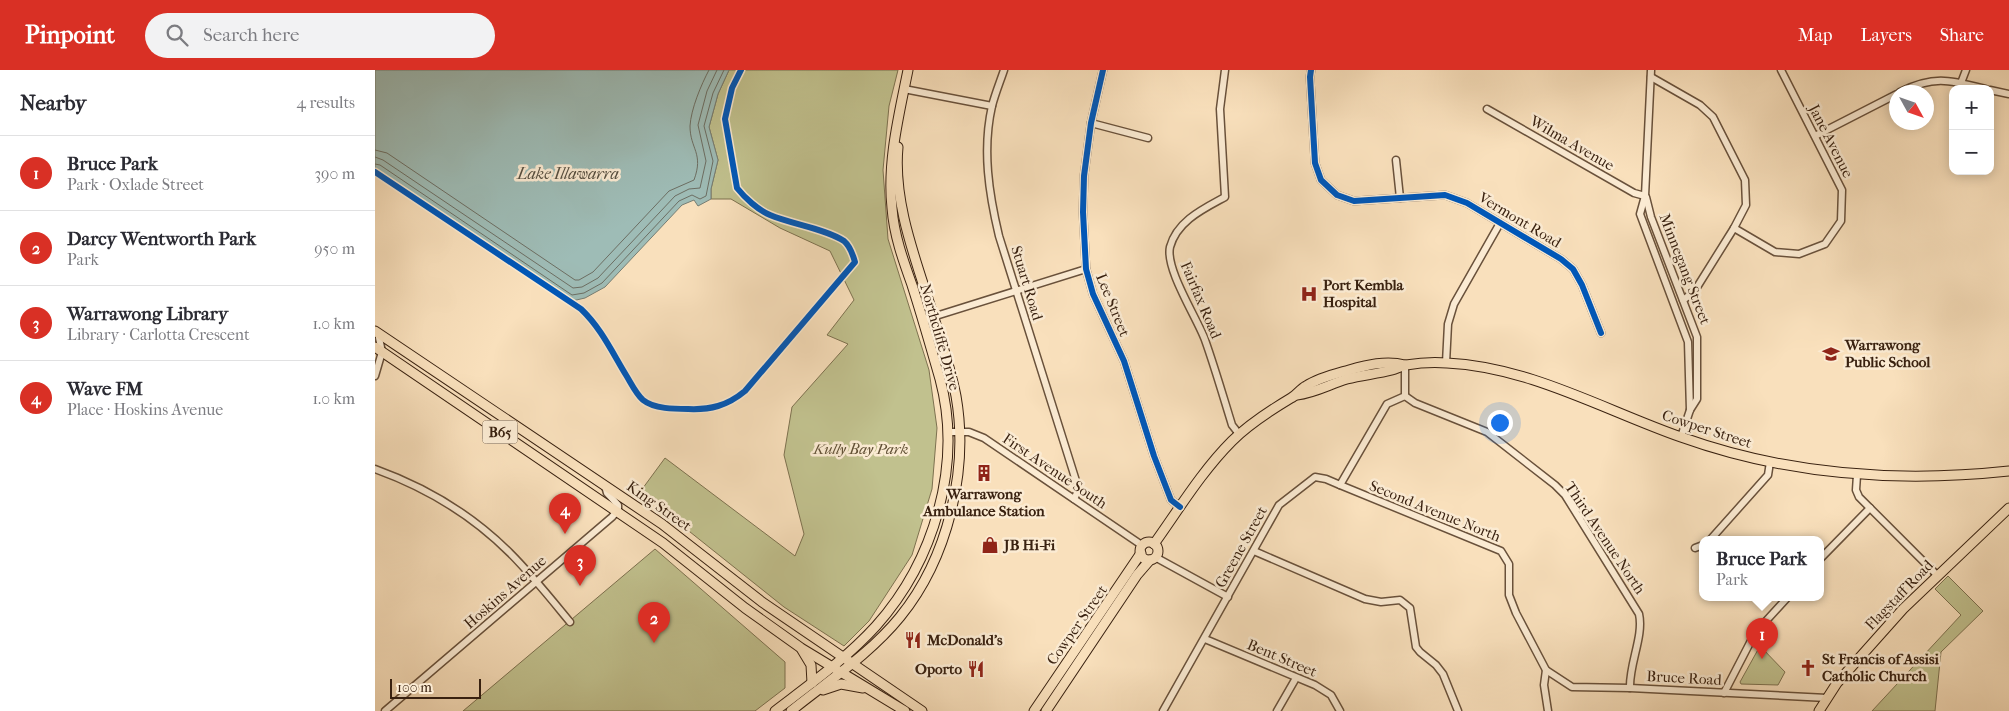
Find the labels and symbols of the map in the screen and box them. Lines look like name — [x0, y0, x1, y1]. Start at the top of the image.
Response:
north arrow — [1889, 85, 1934, 130]
street label: Jane Avenue — [1804, 100, 1857, 181]
street label: Wilma Avenue — [1526, 111, 1618, 175]
water label: Lake Illawarra — [516, 164, 619, 183]
street label: Vermont Road — [1475, 188, 1565, 252]
street label: Minnegang Street — [1656, 211, 1715, 328]
street label: Stuart Road — [1007, 244, 1047, 323]
street label: Fairfax Road — [1177, 259, 1226, 342]
street label: Lee Street — [1092, 271, 1134, 340]
place label: Port Kembla Hospital — [1323, 276, 1405, 311]
street label: Northcliffe Drive — [916, 282, 964, 393]
hospital icon: Port Kembla Hospital — [1299, 284, 1319, 304]
place label: Warrawong Public School — [1844, 336, 1931, 371]
school or university icon: Warrawong Public School — [1821, 344, 1841, 364]
street label: Cowper Street — [1660, 406, 1755, 452]
your location — [1487, 410, 1513, 436]
road number: B65 — [483, 421, 517, 444]
street label: First Avenue South — [999, 429, 1111, 513]
park label: Kully Bay Park — [813, 440, 909, 458]
building icon: Warrawong Ambulance Station — [974, 463, 994, 483]
street label: Second Avenue North — [1367, 476, 1504, 546]
street label: King Street — [623, 477, 695, 535]
street label: Third Avenue North — [1561, 479, 1649, 598]
place label: Warrawong Ambulance Station — [922, 485, 1045, 520]
pin: 4 — [549, 493, 581, 534]
street label: Greene Street — [1211, 502, 1271, 591]
shop icon: JB Hi-Fi — [980, 535, 1000, 555]
place label: JB Hi-Fi — [1002, 536, 1056, 554]
pin: 3 — [564, 545, 596, 586]
street label: Hoskins Avenue — [460, 551, 550, 633]
street label: Flagstaff Road — [1861, 556, 1938, 634]
street label: Cowper Street — [1043, 581, 1112, 668]
pin: 2 — [638, 602, 670, 643]
pin: 1 — [1746, 618, 1778, 659]
restaurant icon: McDonald's — [903, 630, 923, 650]
place label: McDonald's — [926, 631, 1003, 649]
street label: Bent Street — [1244, 635, 1320, 681]
place label: St Francis of Assisi Catholic Church — [1822, 650, 1940, 685]
church icon: St Francis of Assisi Catholic Church — [1798, 658, 1818, 678]
restaurant icon: Oporto — [966, 659, 986, 679]
place label: Oporto — [915, 660, 962, 678]
street label: Bruce Road — [1646, 667, 1723, 689]
scale bar — [390, 676, 481, 699]

